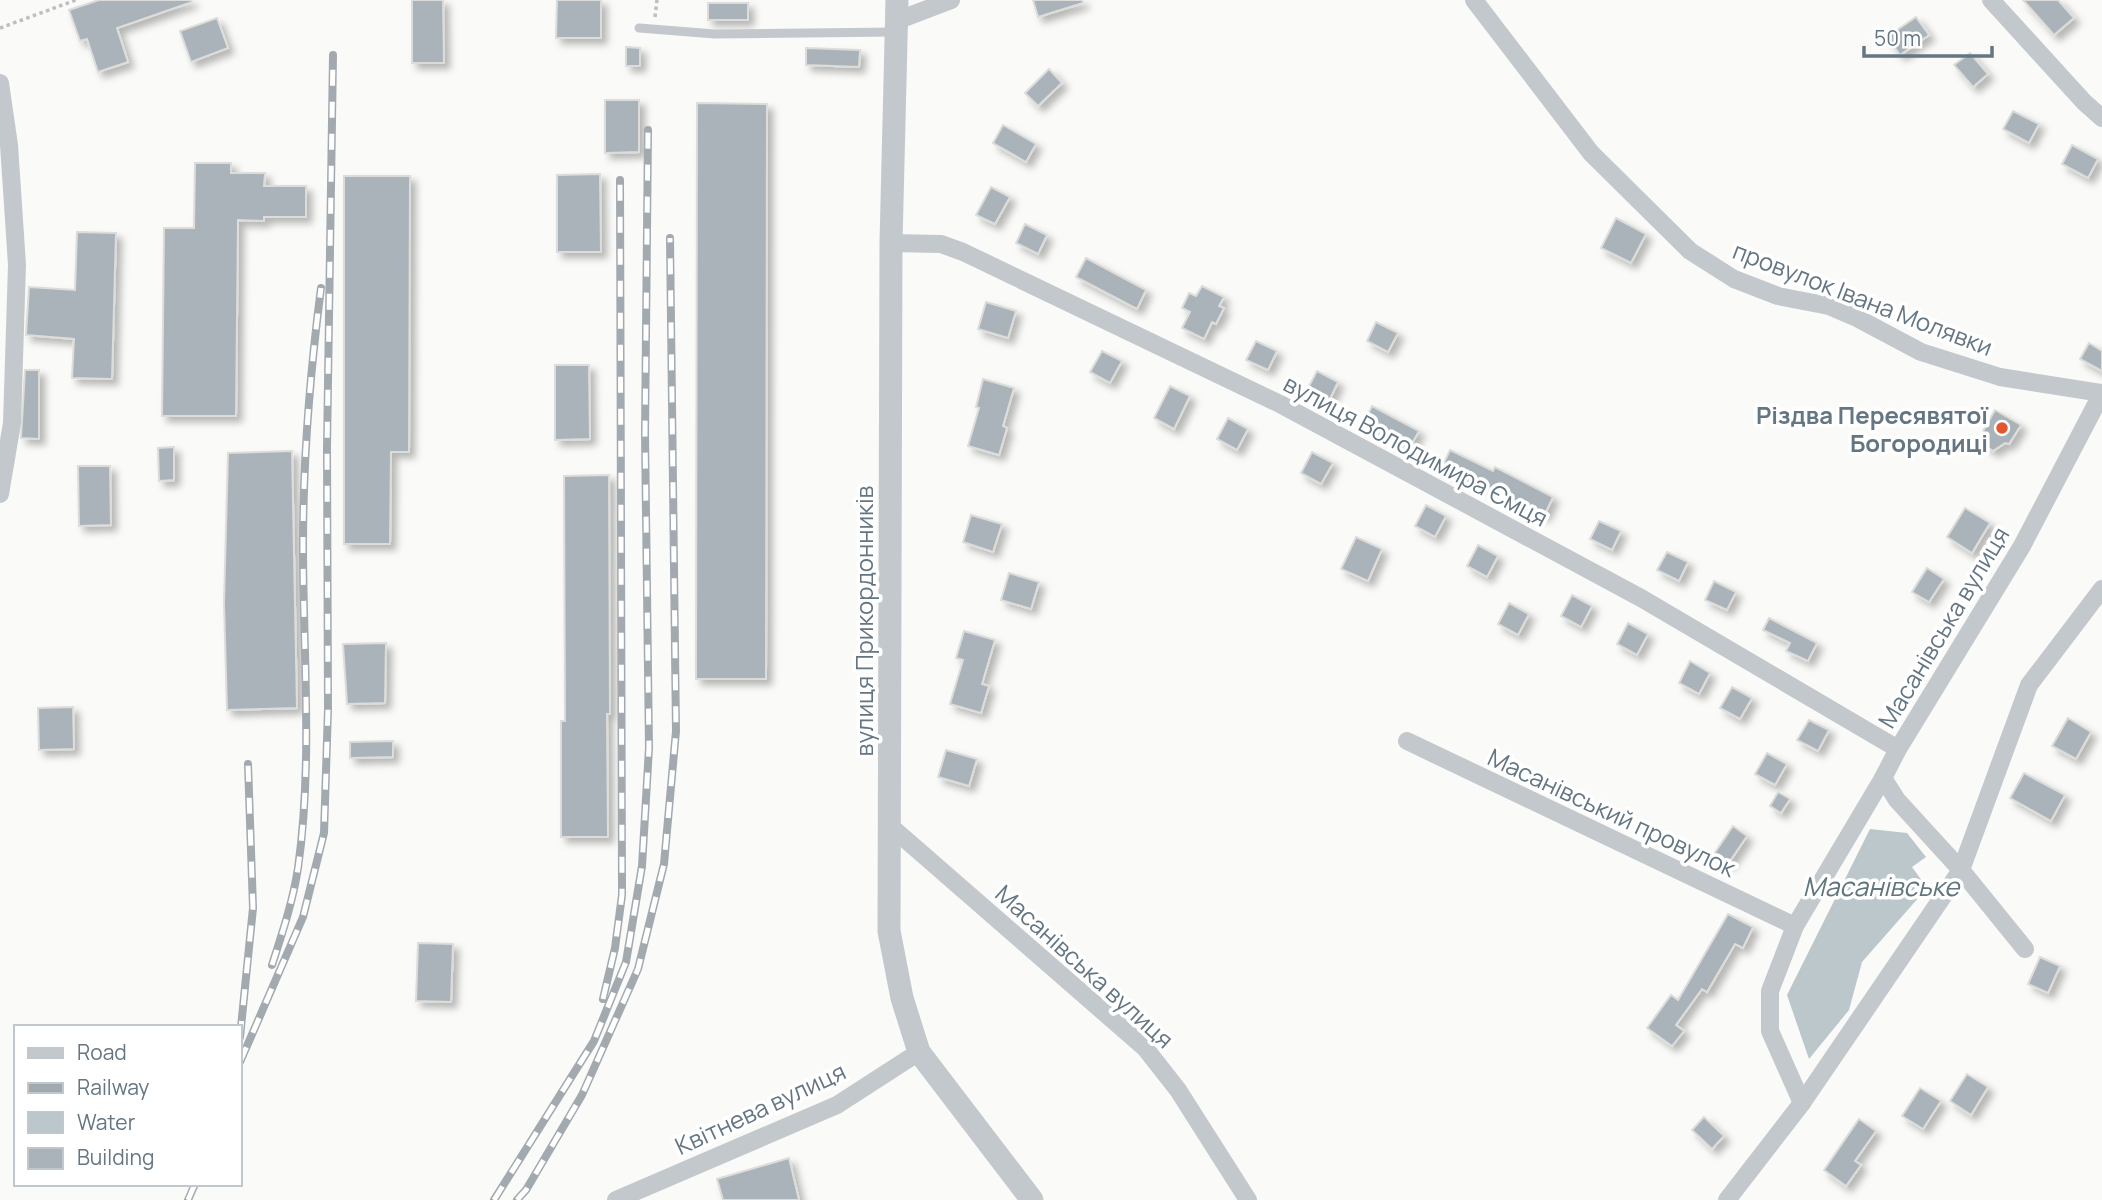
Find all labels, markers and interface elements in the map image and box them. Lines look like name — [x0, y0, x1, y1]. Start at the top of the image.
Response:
scale bar — [1864, 14, 1992, 58]
text: 50 m — [1874, 24, 1921, 52]
street label: провулок Івана Молявки — [1728, 233, 1998, 363]
street label: вулиця Володимира Ємця — [1278, 366, 1554, 534]
place label: Різдва Пересявятої Богородиці — [1756, 398, 1989, 459]
marker: Різдва Пересявятої Богородиці — [1994, 420, 2010, 436]
street label: вулиця Прикордонників — [847, 485, 880, 756]
street label: Масанівська вулиця — [1870, 520, 2016, 734]
street label: Масанівський провулок — [1483, 740, 1742, 884]
water label: Масанівське — [1803, 868, 1961, 904]
street label: Масанівська вулиця — [989, 877, 1181, 1055]
legend — [14, 1025, 242, 1186]
text: Road — [77, 1038, 127, 1066]
street label: Квітнева вулиця — [669, 1054, 851, 1162]
text: Railway — [77, 1073, 149, 1101]
text: Water — [77, 1108, 136, 1136]
text: Building — [77, 1143, 154, 1171]

